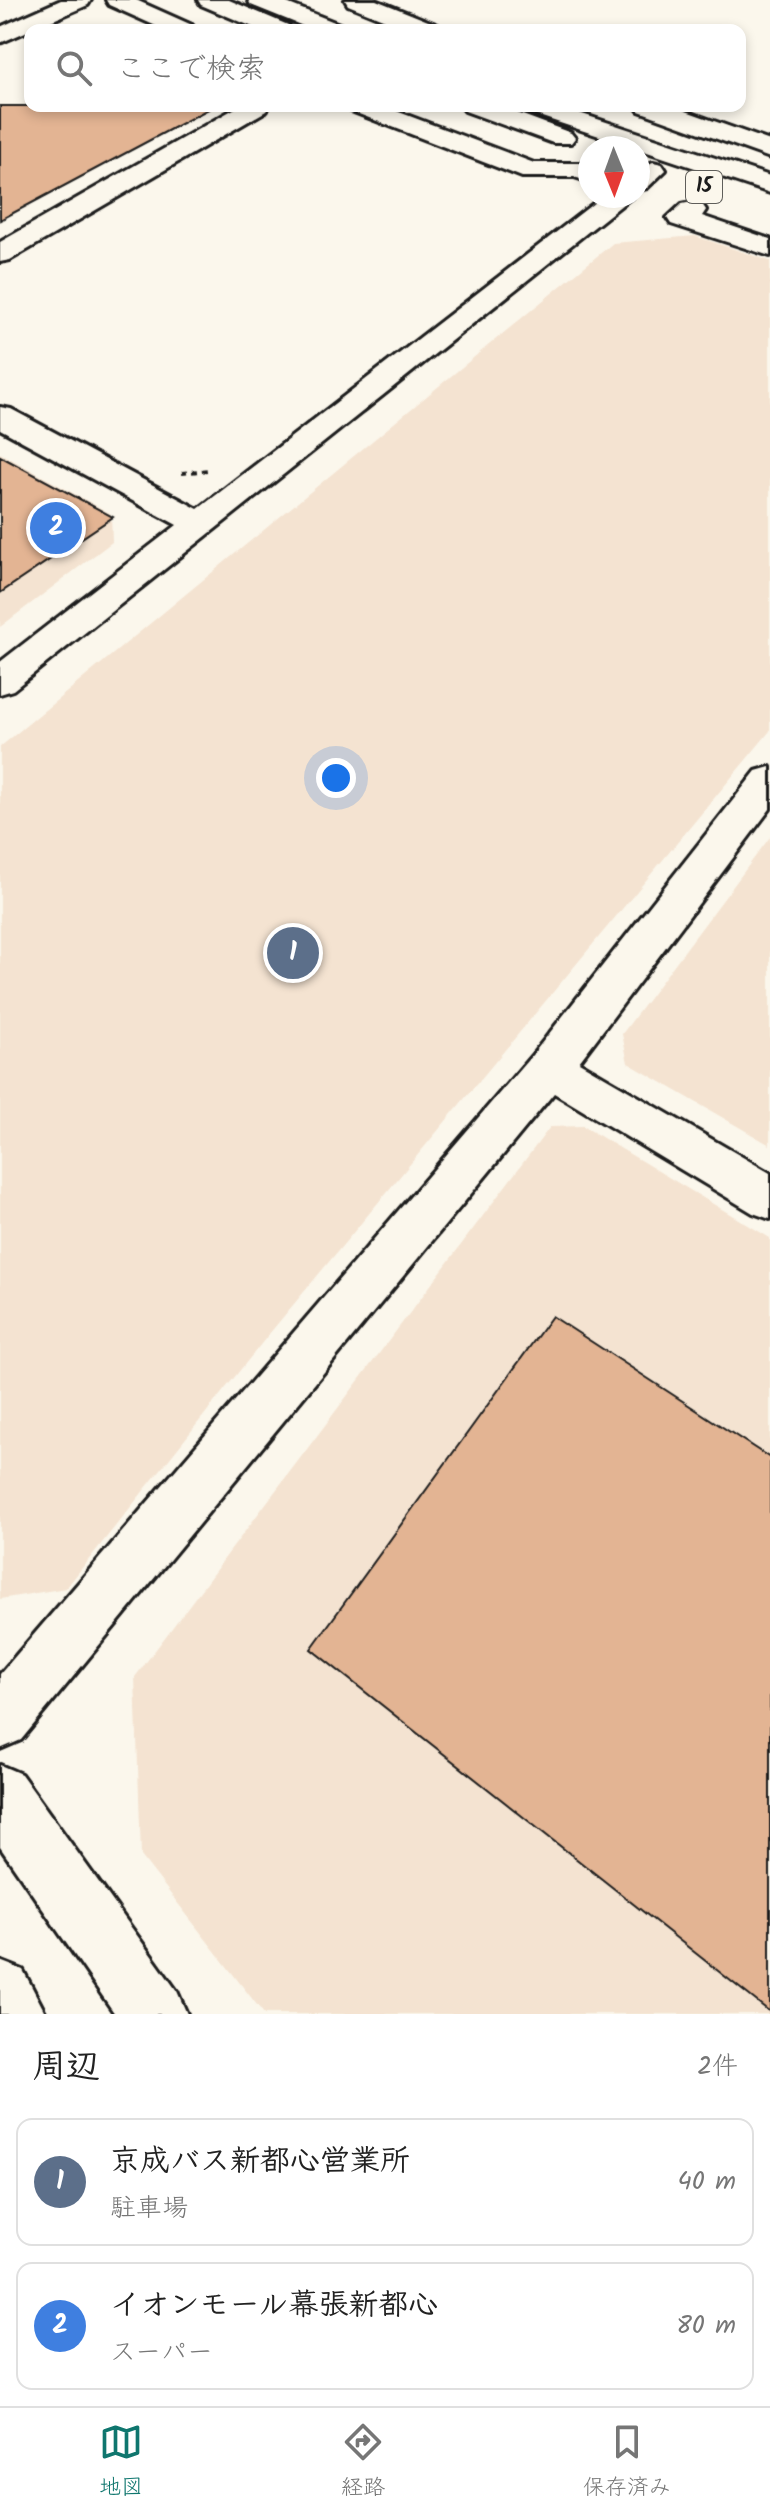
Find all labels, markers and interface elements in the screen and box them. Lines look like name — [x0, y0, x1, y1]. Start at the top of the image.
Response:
search box — [24, 24, 746, 112]
icon: search — [52, 46, 96, 90]
text: ここで検索 — [116, 46, 266, 94]
north arrow — [578, 136, 650, 208]
road number: 15 — [686, 171, 722, 203]
pin: 2 — [30, 498, 82, 558]
your location — [316, 758, 356, 798]
pin: 1 — [267, 923, 319, 983]
text: 周辺 — [32, 2041, 100, 2095]
text: 2件 — [697, 2046, 738, 2088]
text: 京成バス新都心営業所 — [110, 2138, 410, 2186]
text: 1 — [56, 2161, 64, 2203]
text: 40 m — [678, 2161, 736, 2203]
text: 駐車場 — [110, 2188, 188, 2230]
text: イオンモール幕張新都心 — [110, 2282, 438, 2330]
text: 2 — [52, 2305, 68, 2347]
text: 80 m — [676, 2305, 736, 2347]
text: スーパー — [110, 2332, 213, 2374]
tab: 地図 — [99, 2420, 143, 2506]
tab: 経路 — [341, 2420, 385, 2506]
tab: 保存済み — [583, 2420, 671, 2506]

